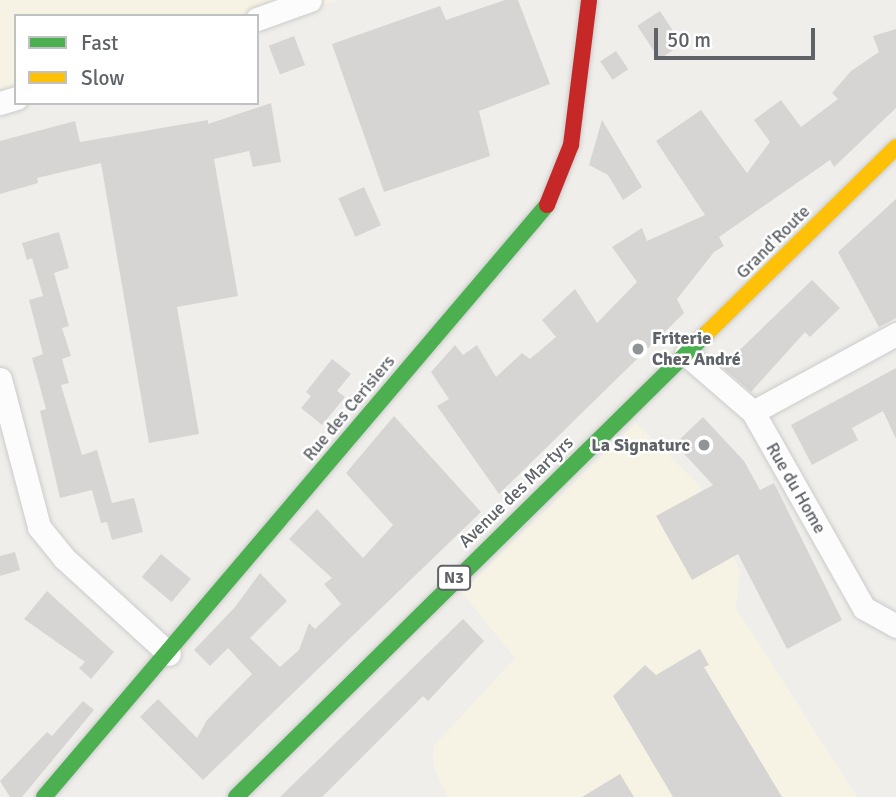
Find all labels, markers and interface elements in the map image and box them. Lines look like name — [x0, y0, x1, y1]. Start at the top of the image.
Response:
legend — [14, 14, 259, 105]
scale bar — [658, 14, 819, 58]
text: 50 m — [667, 27, 711, 53]
text: Fast — [81, 30, 118, 56]
text: Slow — [81, 65, 125, 91]
street label: Grand'Route — [732, 201, 814, 283]
place label: Friterie Chez André — [652, 328, 741, 370]
marker: Friterie Chez André — [630, 341, 646, 357]
street label: Rue des Cerisiers — [298, 351, 400, 465]
street label: Avenue des Martyrs — [454, 432, 578, 552]
place label: La Signaturc — [591, 434, 690, 456]
marker: La Signaturc — [696, 437, 712, 453]
street label: Rue du Home — [761, 439, 831, 537]
road number: N3 — [436, 566, 472, 590]

